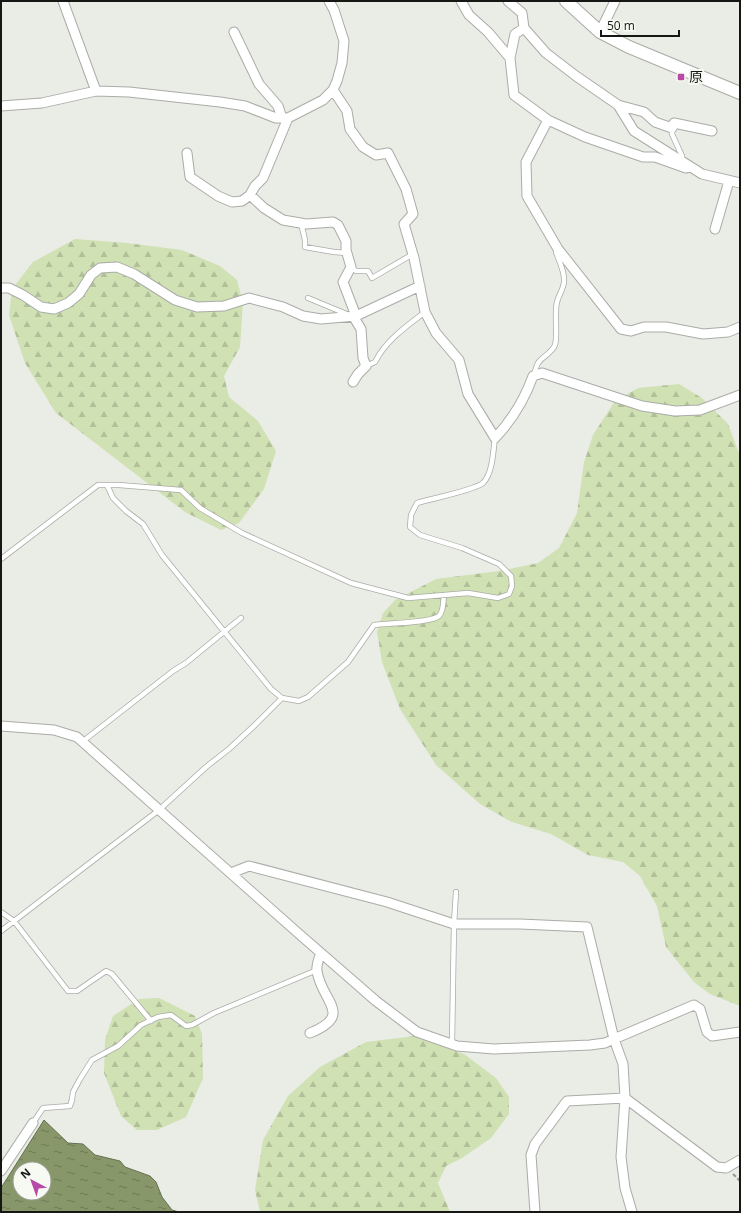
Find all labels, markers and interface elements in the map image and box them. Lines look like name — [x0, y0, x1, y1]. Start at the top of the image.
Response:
scale bar — [601, 12, 679, 38]
text: 50 m — [607, 17, 635, 34]
place label: 原 — [689, 67, 703, 86]
marker: 原 — [676, 72, 686, 82]
north arrow — [12, 1161, 52, 1201]
text: N — [17, 1164, 33, 1182]

